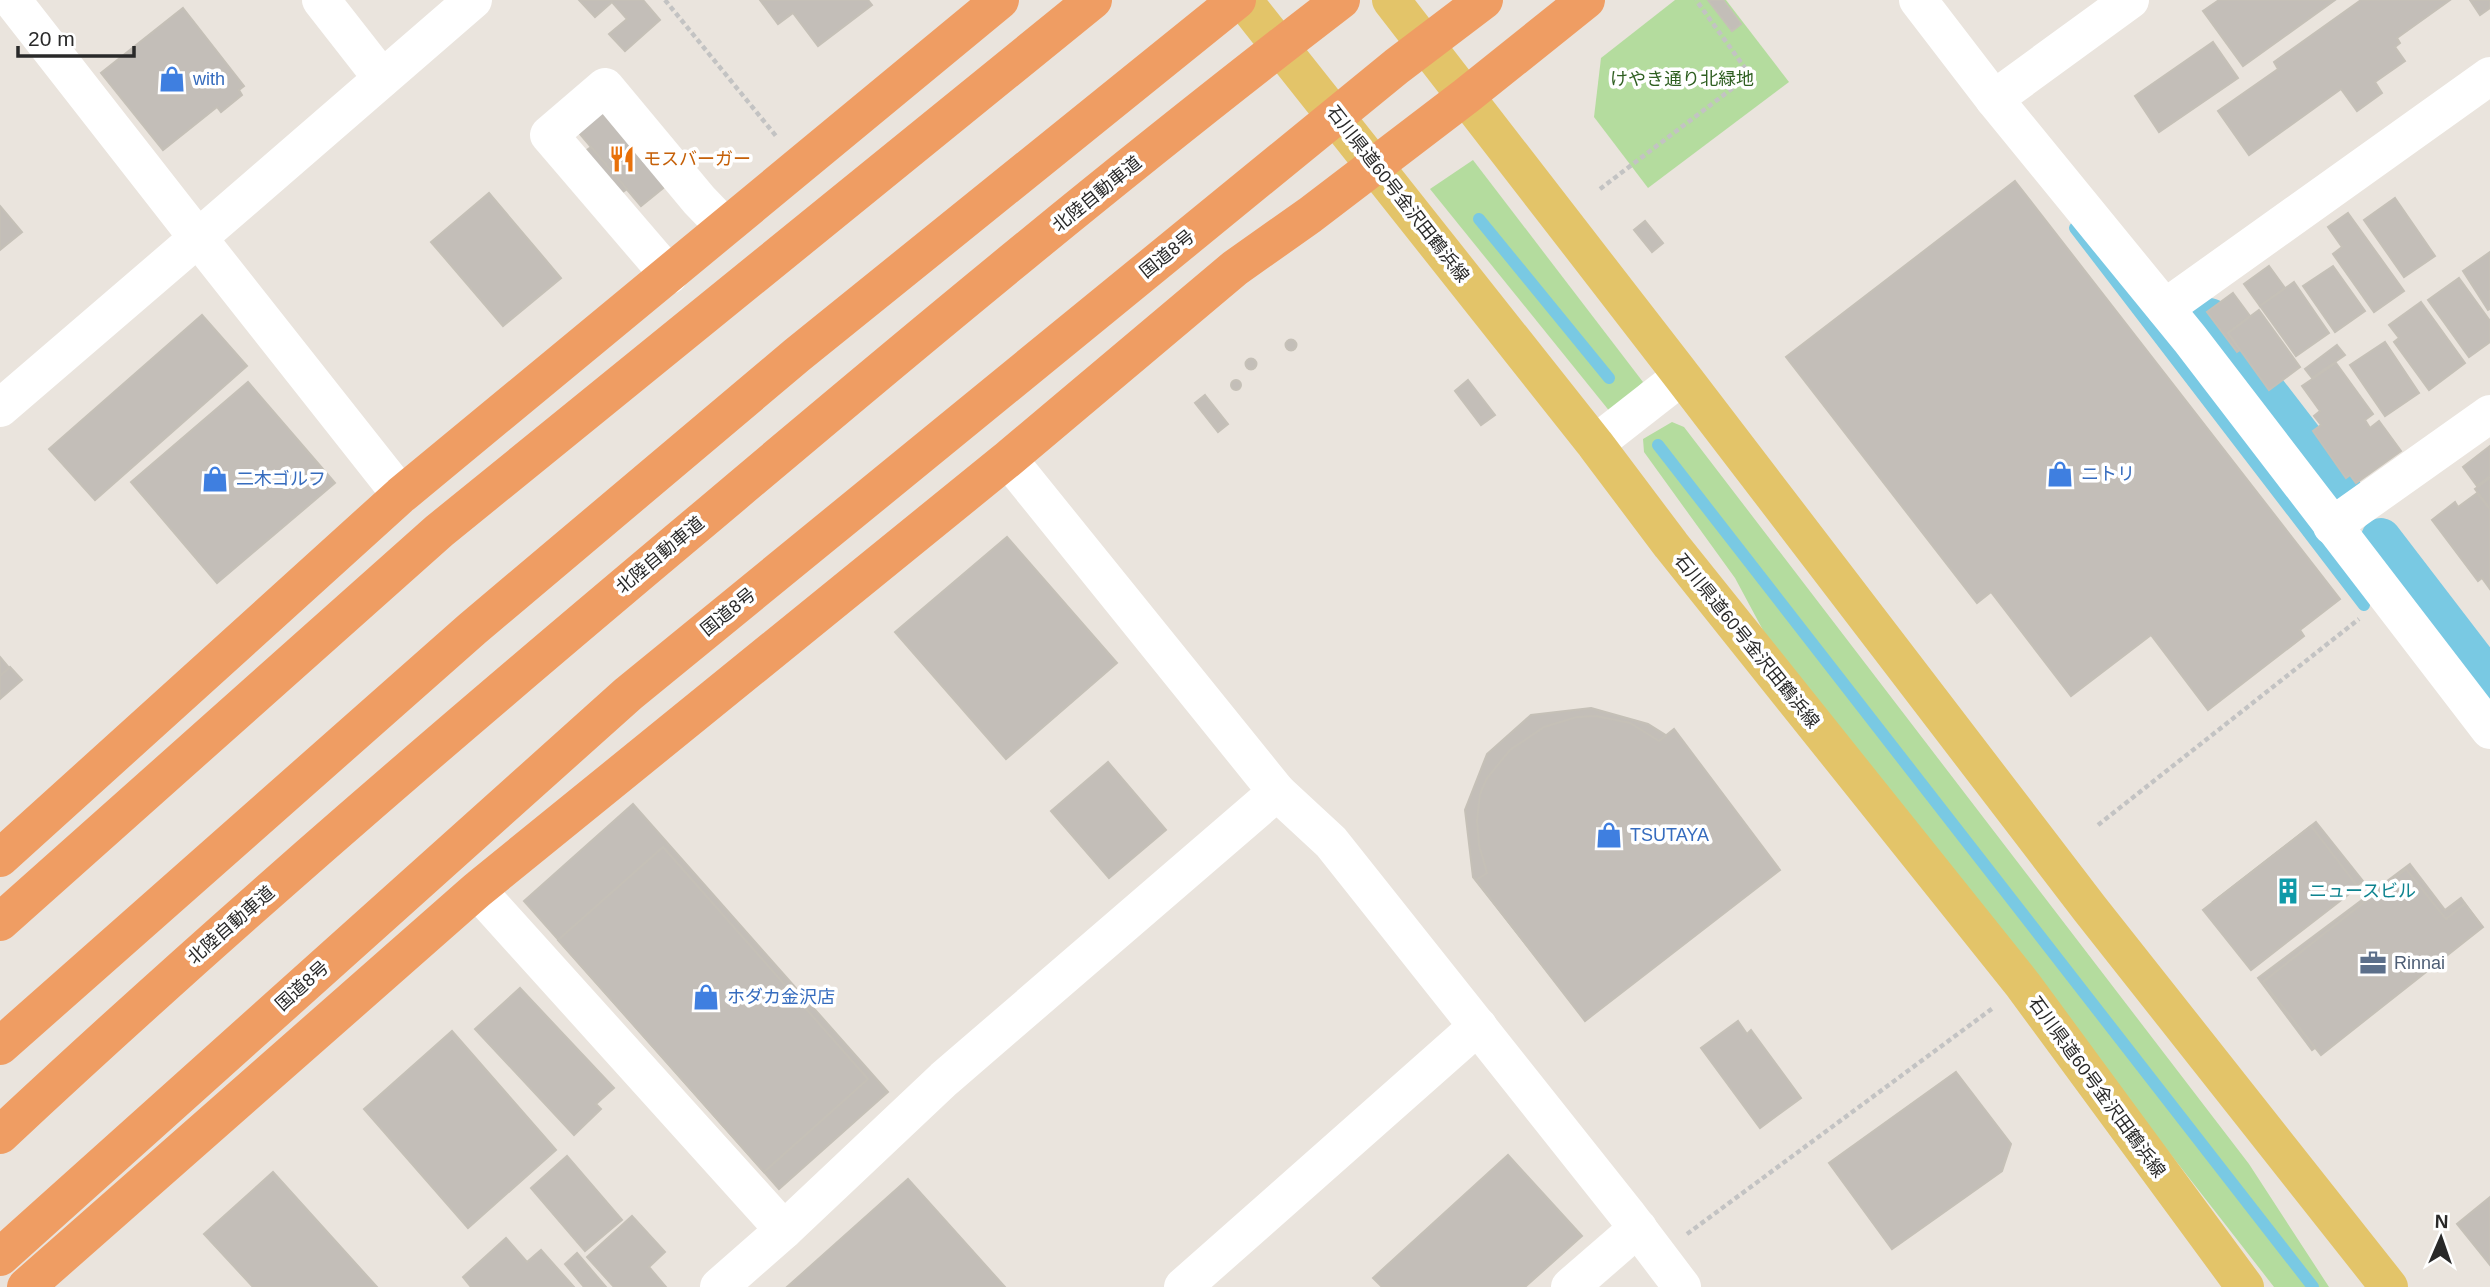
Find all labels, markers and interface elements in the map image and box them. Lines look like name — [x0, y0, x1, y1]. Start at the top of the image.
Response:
scale bar — [18, 14, 133, 58]
text: 20 m — [28, 27, 75, 50]
shop icon: with — [157, 64, 187, 94]
place label: with — [192, 69, 225, 89]
park label: けやき通り北緑地 — [1610, 69, 1754, 89]
street label: 石川県道60号金沢田鶴浜線 — [1323, 102, 1473, 286]
restaurant icon: モスバーガー — [607, 144, 637, 174]
place label: モスバーガー — [643, 149, 751, 169]
street label: 北陸自動車道 — [1049, 152, 1145, 236]
street label: 国道8号 — [1136, 226, 1198, 282]
shop icon: ニトリ — [2045, 459, 2075, 489]
shop icon: 二木ゴルフ — [200, 464, 230, 494]
place label: ニトリ — [2081, 464, 2135, 484]
place label: 二木ゴルフ — [236, 469, 326, 489]
street label: 北陸自動車道 — [612, 513, 708, 597]
street label: 石川県道60号金沢田鶴浜線 — [1671, 550, 1823, 732]
street label: 国道8号 — [697, 584, 759, 640]
shop icon: TSUTAYA — [1594, 820, 1624, 850]
place label: TSUTAYA — [1630, 825, 1709, 845]
building icon: ニュースビル — [2273, 876, 2303, 906]
place label: ニュースビル — [2309, 881, 2416, 901]
street label: 北陸自動車道 — [184, 882, 278, 968]
office icon: Rinnai — [2358, 948, 2388, 978]
place label: Rinnai — [2394, 953, 2445, 973]
street label: 国道8号 — [272, 957, 332, 1015]
shop icon: ホダカ金沢店 — [691, 982, 721, 1012]
place label: ホダカ金沢店 — [727, 987, 835, 1007]
street label: 石川県道60号金沢田鶴浜線 — [2025, 993, 2169, 1181]
north arrow — [2406, 1203, 2476, 1273]
text: N — [2434, 1211, 2449, 1232]

